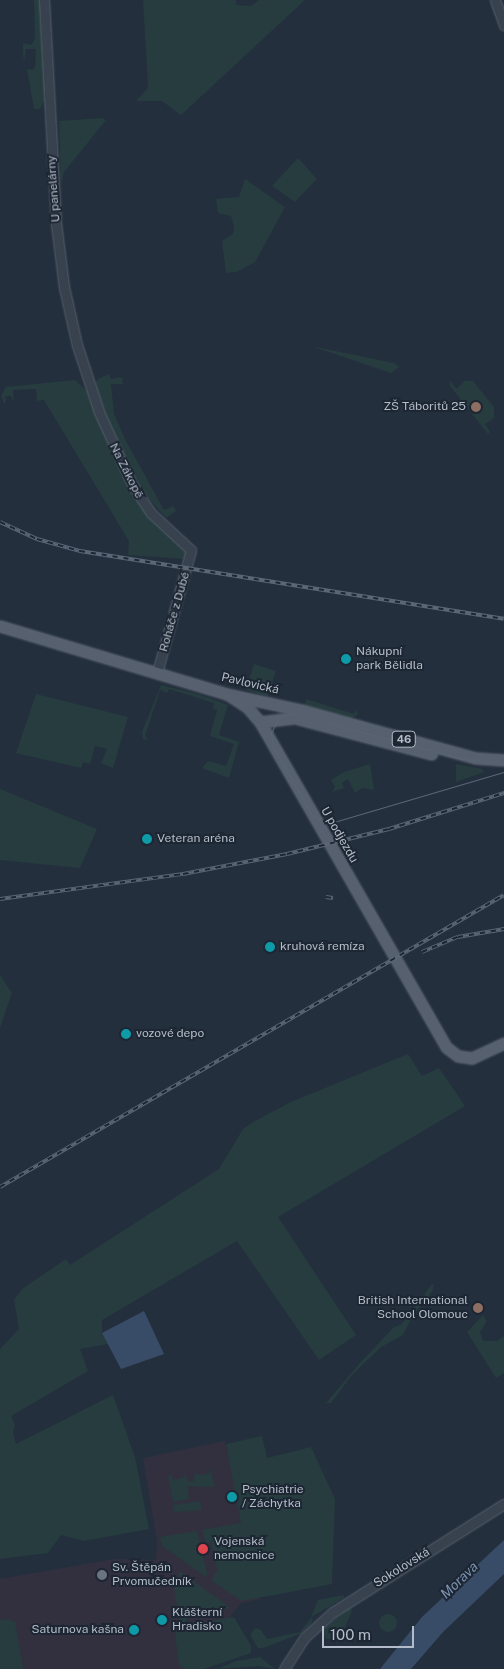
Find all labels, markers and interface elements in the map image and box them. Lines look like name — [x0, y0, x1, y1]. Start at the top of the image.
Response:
street label: U panelárny — [44, 155, 64, 223]
place label: ZŠ Táboritů 25 — [384, 400, 466, 414]
marker: ZŠ Táboritů 25 — [470, 401, 482, 413]
street label: Na Zákopě — [106, 441, 146, 501]
street label: Roháče z Dubé — [157, 570, 193, 654]
place label: Nákupní park Bělidla — [356, 645, 423, 673]
marker: Nákupní park Bělidla — [340, 653, 352, 665]
street label: Pavlovická — [220, 670, 280, 698]
road number: 46 — [392, 731, 416, 748]
street label: U podjezdu — [317, 805, 361, 865]
place label: Veteran aréna — [157, 832, 235, 846]
marker: Veteran aréna — [141, 833, 153, 845]
place label: kruhová remíza — [280, 940, 365, 954]
marker: kruhová remíza — [264, 941, 276, 953]
place label: vozové depo — [136, 1027, 205, 1041]
marker: vozové depo — [120, 1028, 132, 1040]
place label: British International School Olomouc — [358, 1294, 468, 1322]
marker: British International School Olomouc — [472, 1302, 484, 1314]
place label: Psychiatrie / Záchytka — [242, 1483, 304, 1511]
marker: Psychiatrie / Záchytka — [226, 1491, 238, 1503]
place label: Vojenská nemocnice — [214, 1535, 275, 1563]
marker: Vojenská nemocnice — [196, 1542, 210, 1556]
street label: Sokolovská — [371, 1545, 433, 1591]
water label: Morava — [437, 1558, 481, 1602]
place label: Sv. Štěpán Prvomučedník — [112, 1561, 192, 1589]
marker: Sv. Štěpán Prvomučedník — [96, 1569, 108, 1581]
place label: Klášterní Hradisko — [172, 1606, 222, 1634]
marker: Klášterní Hradisko — [156, 1614, 168, 1626]
scale bar — [324, 1616, 416, 1648]
place label: Saturnova kašna — [31, 1623, 124, 1637]
marker: Saturnova kašna — [128, 1624, 140, 1636]
text: 100 m — [330, 1626, 371, 1643]

